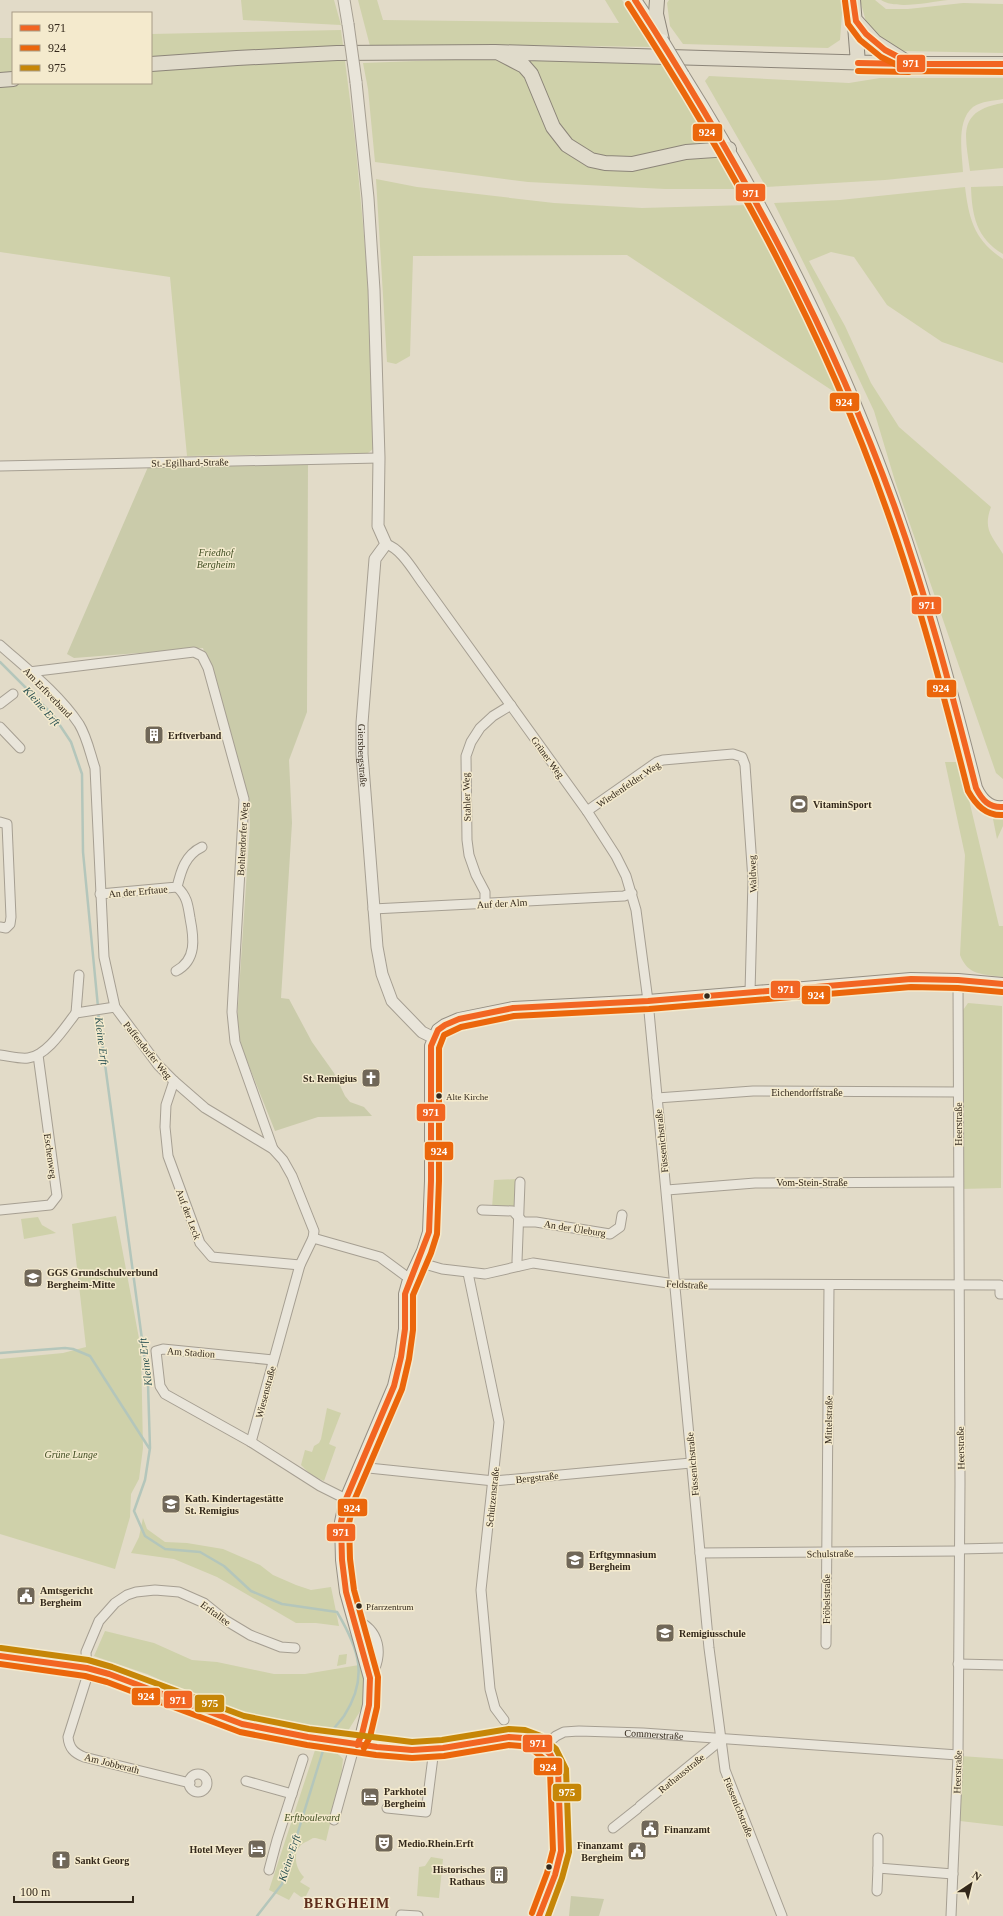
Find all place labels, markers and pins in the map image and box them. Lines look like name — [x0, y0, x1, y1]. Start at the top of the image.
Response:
building icon: Erftverband — [143, 724, 165, 746]
place label: Erftverband — [168, 730, 222, 741]
sports icon: VitaminSport — [788, 793, 810, 815]
place label: VitaminSport — [813, 799, 872, 810]
unlabelled marker — [702, 991, 712, 1001]
church icon: St. Remigius — [360, 1067, 382, 1089]
place label: St. Remigius — [303, 1073, 357, 1084]
marker: Alte Kirche — [434, 1091, 444, 1101]
place label: Alte Kirche — [446, 1092, 488, 1102]
school or university icon: GGS Grundschulverbund Bergheim-Mitte — [22, 1267, 44, 1289]
place label: GGS Grundschulverbund Bergheim-Mitte — [47, 1267, 158, 1290]
school or university icon: Kath. Kindertagestätte St. Remigius — [160, 1493, 182, 1515]
place label: Kath. Kindertagestätte St. Remigius — [185, 1493, 284, 1516]
school or university icon: Erftgymnasium Bergheim — [564, 1549, 586, 1571]
place label: Erftgymnasium Bergheim — [589, 1549, 657, 1572]
public building icon: Amtsgericht Bergheim — [15, 1585, 37, 1607]
place label: Amtsgericht Bergheim — [40, 1585, 93, 1608]
marker: Pfarrzentrum — [354, 1601, 364, 1611]
place label: Pfarrzentrum — [366, 1602, 413, 1612]
school or university icon: Remigiusschule — [654, 1622, 676, 1644]
place label: Remigiusschule — [679, 1628, 746, 1639]
hotel icon: Parkhotel Bergheim — [359, 1786, 381, 1808]
place label: Parkhotel Bergheim — [384, 1786, 426, 1809]
public building icon: Finanzamt — [639, 1818, 661, 1840]
place label: Finanzamt — [664, 1824, 711, 1835]
theatre icon: Medio.Rhein.Erft — [373, 1832, 395, 1854]
hotel icon: Hotel Meyer — [246, 1838, 268, 1860]
place label: Medio.Rhein.Erft — [398, 1838, 474, 1849]
place label: Finanzamt Bergheim — [577, 1840, 624, 1863]
public building icon: Finanzamt Bergheim — [626, 1840, 648, 1862]
place label: Hotel Meyer — [189, 1844, 244, 1855]
church icon: Sankt Georg — [50, 1849, 72, 1871]
place label: Sankt Georg — [75, 1855, 129, 1866]
unlabelled marker — [544, 1862, 554, 1872]
place label: Historisches Rathaus — [433, 1864, 485, 1887]
building icon: Historisches Rathaus — [488, 1864, 510, 1886]

